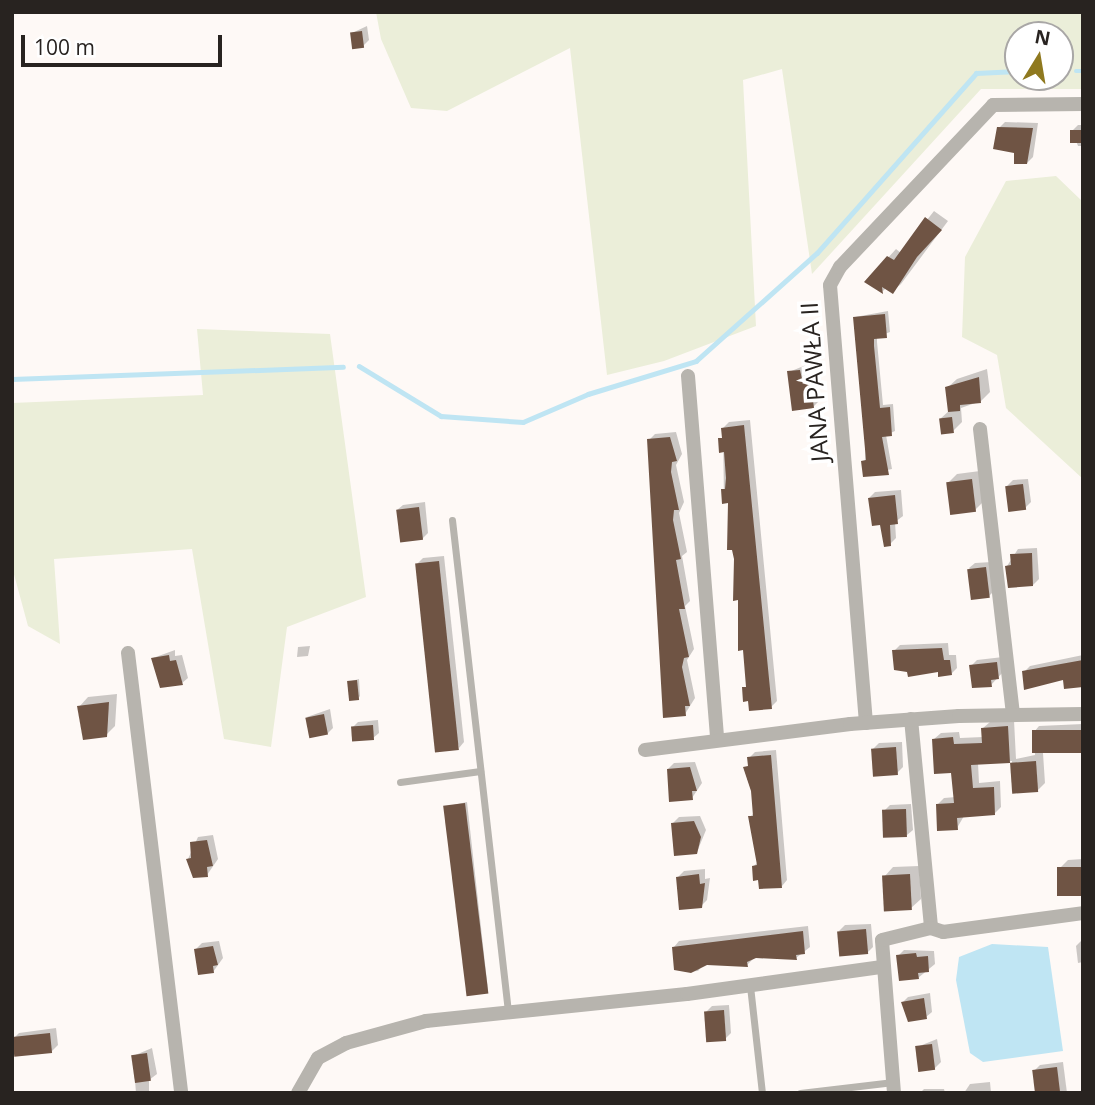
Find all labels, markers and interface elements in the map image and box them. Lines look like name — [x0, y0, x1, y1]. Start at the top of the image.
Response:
scale bar — [24, 21, 226, 65]
north arrow — [1004, 21, 1074, 91]
text: N — [1033, 23, 1053, 52]
text: 100 m — [34, 33, 95, 61]
street label: JANA PAWŁA II — [794, 301, 834, 463]

